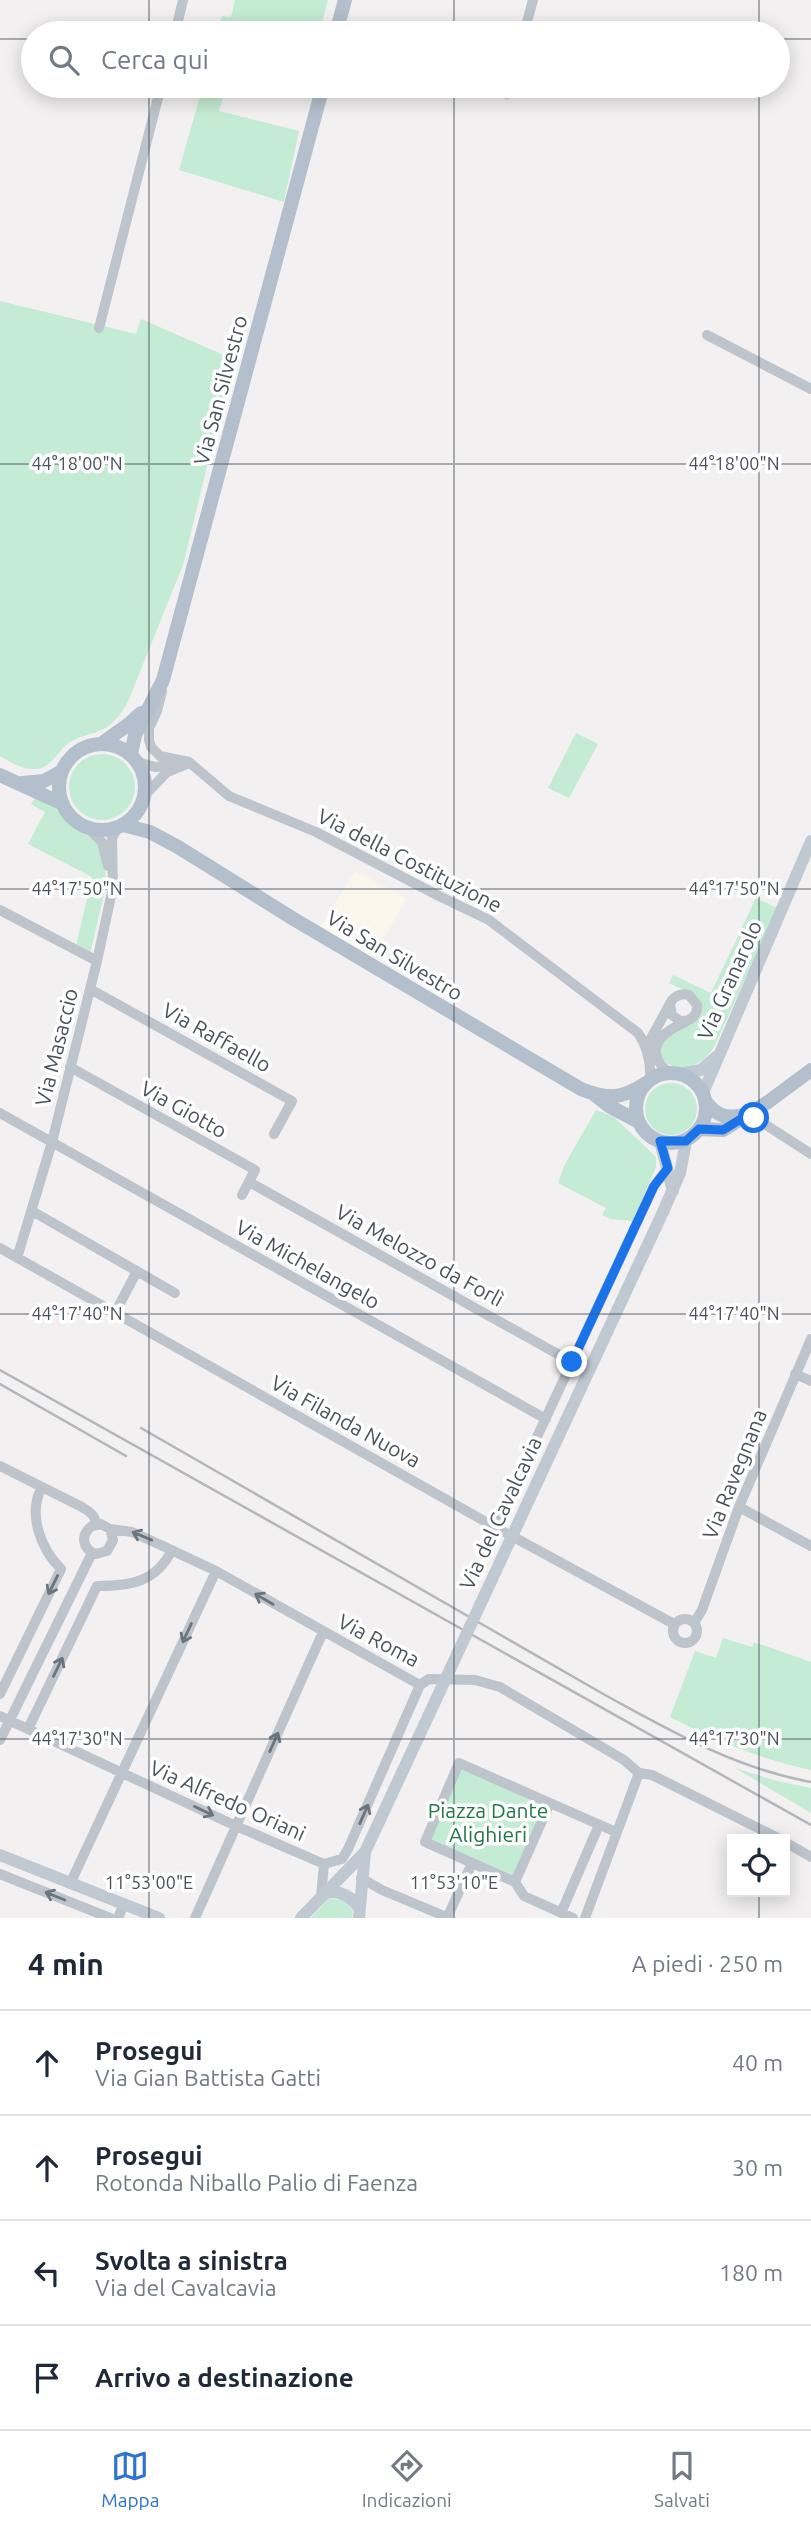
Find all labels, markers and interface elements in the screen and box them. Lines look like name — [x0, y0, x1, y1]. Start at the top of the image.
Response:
search box — [21, 21, 790, 98]
icon: search — [45, 41, 83, 79]
text: Cerca qui — [101, 45, 209, 74]
street label: Via San Silvestro — [188, 312, 252, 468]
text: 44°18'00"N — [31, 453, 123, 473]
text: 44°18'00"N — [688, 453, 780, 473]
street label: Via della Costituzione — [314, 803, 506, 917]
text: 44°17'50"N — [31, 878, 123, 898]
text: 44°17'50"N — [688, 878, 780, 898]
street label: Via San Silvestro — [323, 905, 467, 1005]
street label: Via Granarolo — [692, 917, 766, 1043]
street label: Via Masaccio — [30, 986, 82, 1108]
street label: Via Raffaello — [159, 997, 275, 1077]
street label: Via Giotto — [137, 1076, 231, 1142]
route start — [738, 1102, 769, 1133]
street label: Via Melozzo da Forlì — [332, 1199, 508, 1311]
street label: Via Michelangelo — [232, 1214, 384, 1314]
text: 44°17'40"N — [31, 1303, 123, 1323]
text: 44°17'40"N — [688, 1303, 780, 1323]
route end — [556, 1346, 587, 1377]
street label: Via Filanda Nuova — [267, 1370, 425, 1472]
street label: Via Ravegnana — [697, 1406, 771, 1542]
street label: Via del Cavalcavia — [454, 1433, 546, 1593]
one-way arrow — [131, 1529, 153, 1542]
one-way arrow — [46, 1574, 59, 1595]
one-way arrow — [254, 1592, 275, 1605]
street label: Via Roma — [334, 1609, 424, 1671]
one-way arrow — [180, 1622, 193, 1643]
one-way arrow — [51, 1657, 65, 1678]
text: 44°17'30"N — [31, 1728, 123, 1748]
text: 44°17'30"N — [688, 1728, 780, 1748]
one-way arrow — [268, 1732, 281, 1753]
street label: Via Alfredo Oriani — [146, 1755, 310, 1845]
park label: Piazza Dante Alighieri — [428, 1798, 548, 1846]
one-way arrow — [358, 1804, 371, 1825]
one-way arrow — [193, 1805, 214, 1819]
map controls — [727, 1834, 790, 1897]
button: locate — [727, 1834, 790, 1897]
text: 11°53'00"E — [105, 1872, 193, 1892]
text: 11°53'10"E — [410, 1872, 498, 1892]
one-way arrow — [45, 1889, 67, 1902]
text: 4 min — [28, 1947, 104, 1981]
text: A piedi · 250 m — [632, 1951, 783, 1976]
text: Prosegui — [95, 2036, 203, 2065]
icon: ahead — [28, 2044, 66, 2082]
text: 40 m — [732, 2050, 783, 2075]
text: Via Gian Battista Gatti — [95, 2065, 321, 2090]
text: Prosegui — [95, 2141, 203, 2170]
icon: ahead — [28, 2149, 66, 2187]
text: 30 m — [732, 2155, 783, 2180]
text: Rotonda Niballo Palio di Faenza — [95, 2170, 418, 2195]
text: Svolta a sinistra — [95, 2246, 288, 2275]
icon: left — [28, 2254, 66, 2292]
text: 180 m — [719, 2260, 783, 2285]
text: Via del Cavalcavia — [95, 2275, 277, 2300]
icon: arrive — [28, 2359, 66, 2397]
text: Arrivo a destinazione — [95, 2363, 354, 2392]
tab: Mappa — [101, 2447, 159, 2511]
tab: Indicazioni — [362, 2447, 452, 2511]
tab: Salvati — [654, 2447, 710, 2511]

